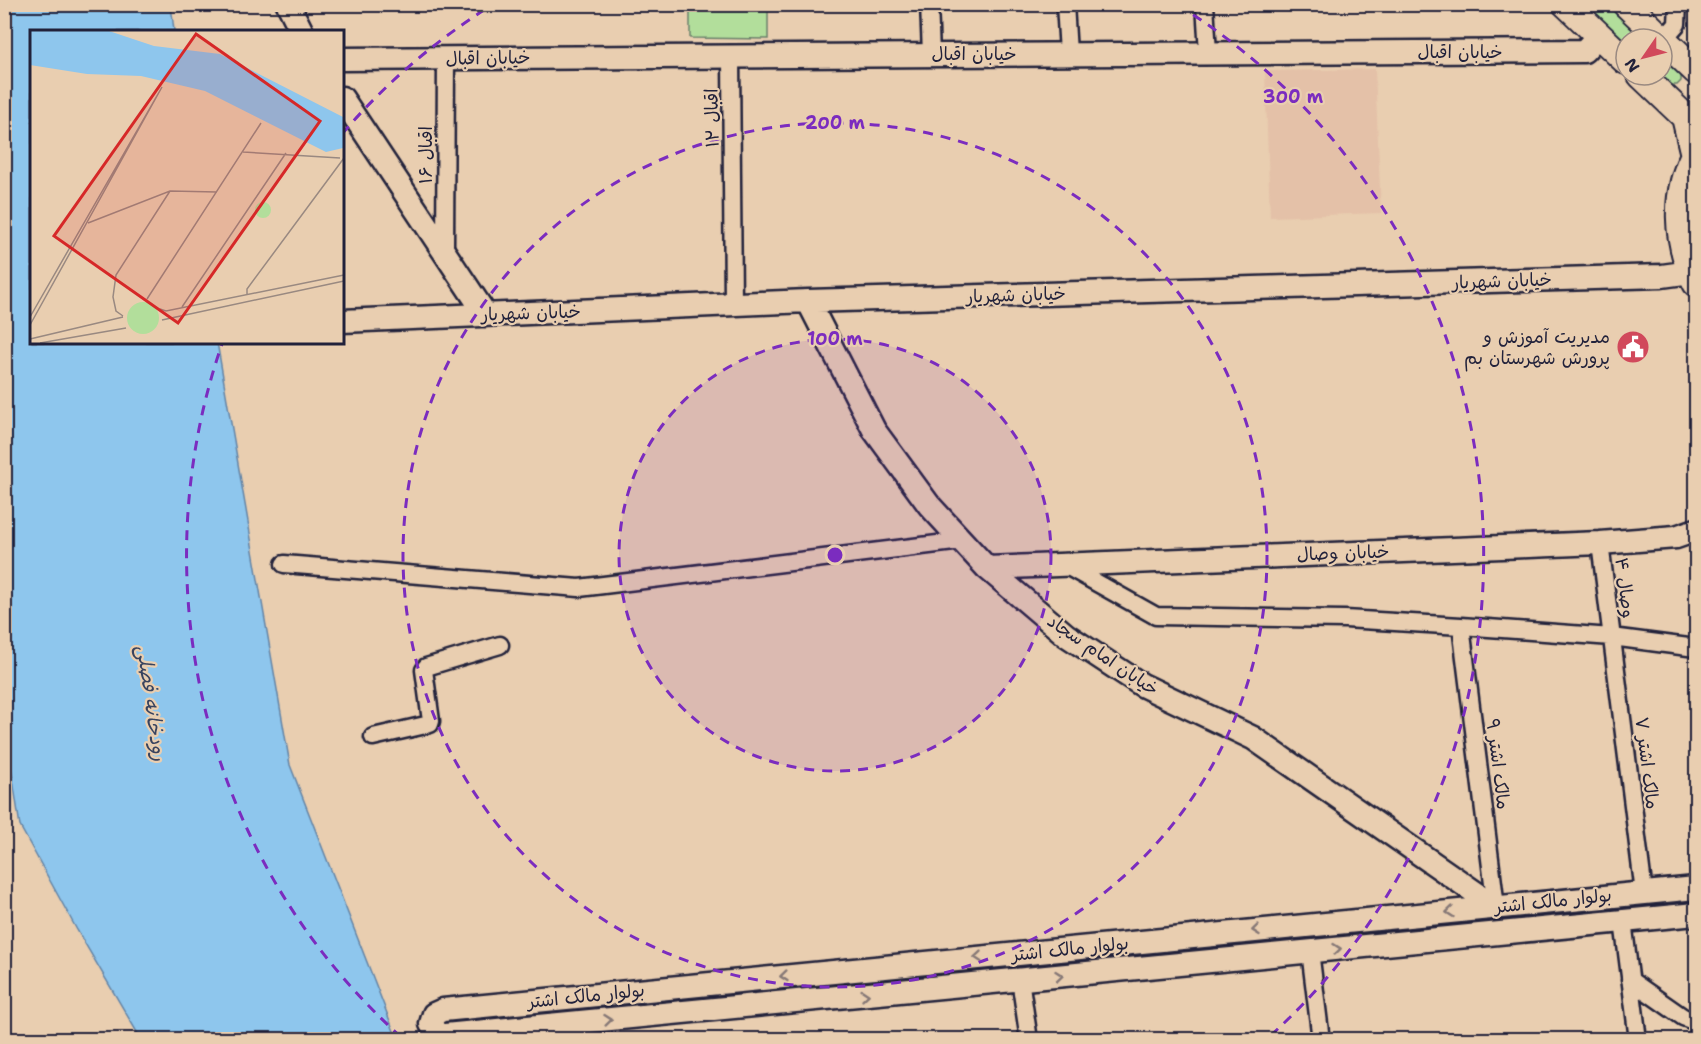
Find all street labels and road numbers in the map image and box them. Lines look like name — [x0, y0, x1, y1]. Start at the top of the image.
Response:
street label: خیابان اقبال — [1418, 40, 1502, 64]
street label: خیابان اقبال — [932, 42, 1016, 66]
street label: خیابان اقبال — [445, 45, 531, 71]
street label: اقبال ۱۲ — [699, 88, 725, 148]
street label: اقبال ۱۶ — [414, 126, 438, 184]
street label: خیابان شهریار — [1450, 267, 1552, 295]
street label: خیابان شهریار — [964, 281, 1066, 309]
street label: خیابان شهریار — [479, 299, 581, 327]
street label: خیابان وصال — [1296, 539, 1390, 567]
street label: وصال ۴ — [1609, 556, 1641, 620]
street label: خیابان امام سجاد — [1042, 609, 1163, 703]
street label: مالک اشتر ۷ — [1629, 716, 1665, 810]
street label: مالک اشتر ۹ — [1481, 717, 1515, 811]
street label: بولوار مالک اشتر — [1491, 883, 1613, 919]
street label: بولوار مالک اشتر — [1008, 931, 1130, 967]
street label: بولوار مالک اشتر — [524, 978, 646, 1014]

